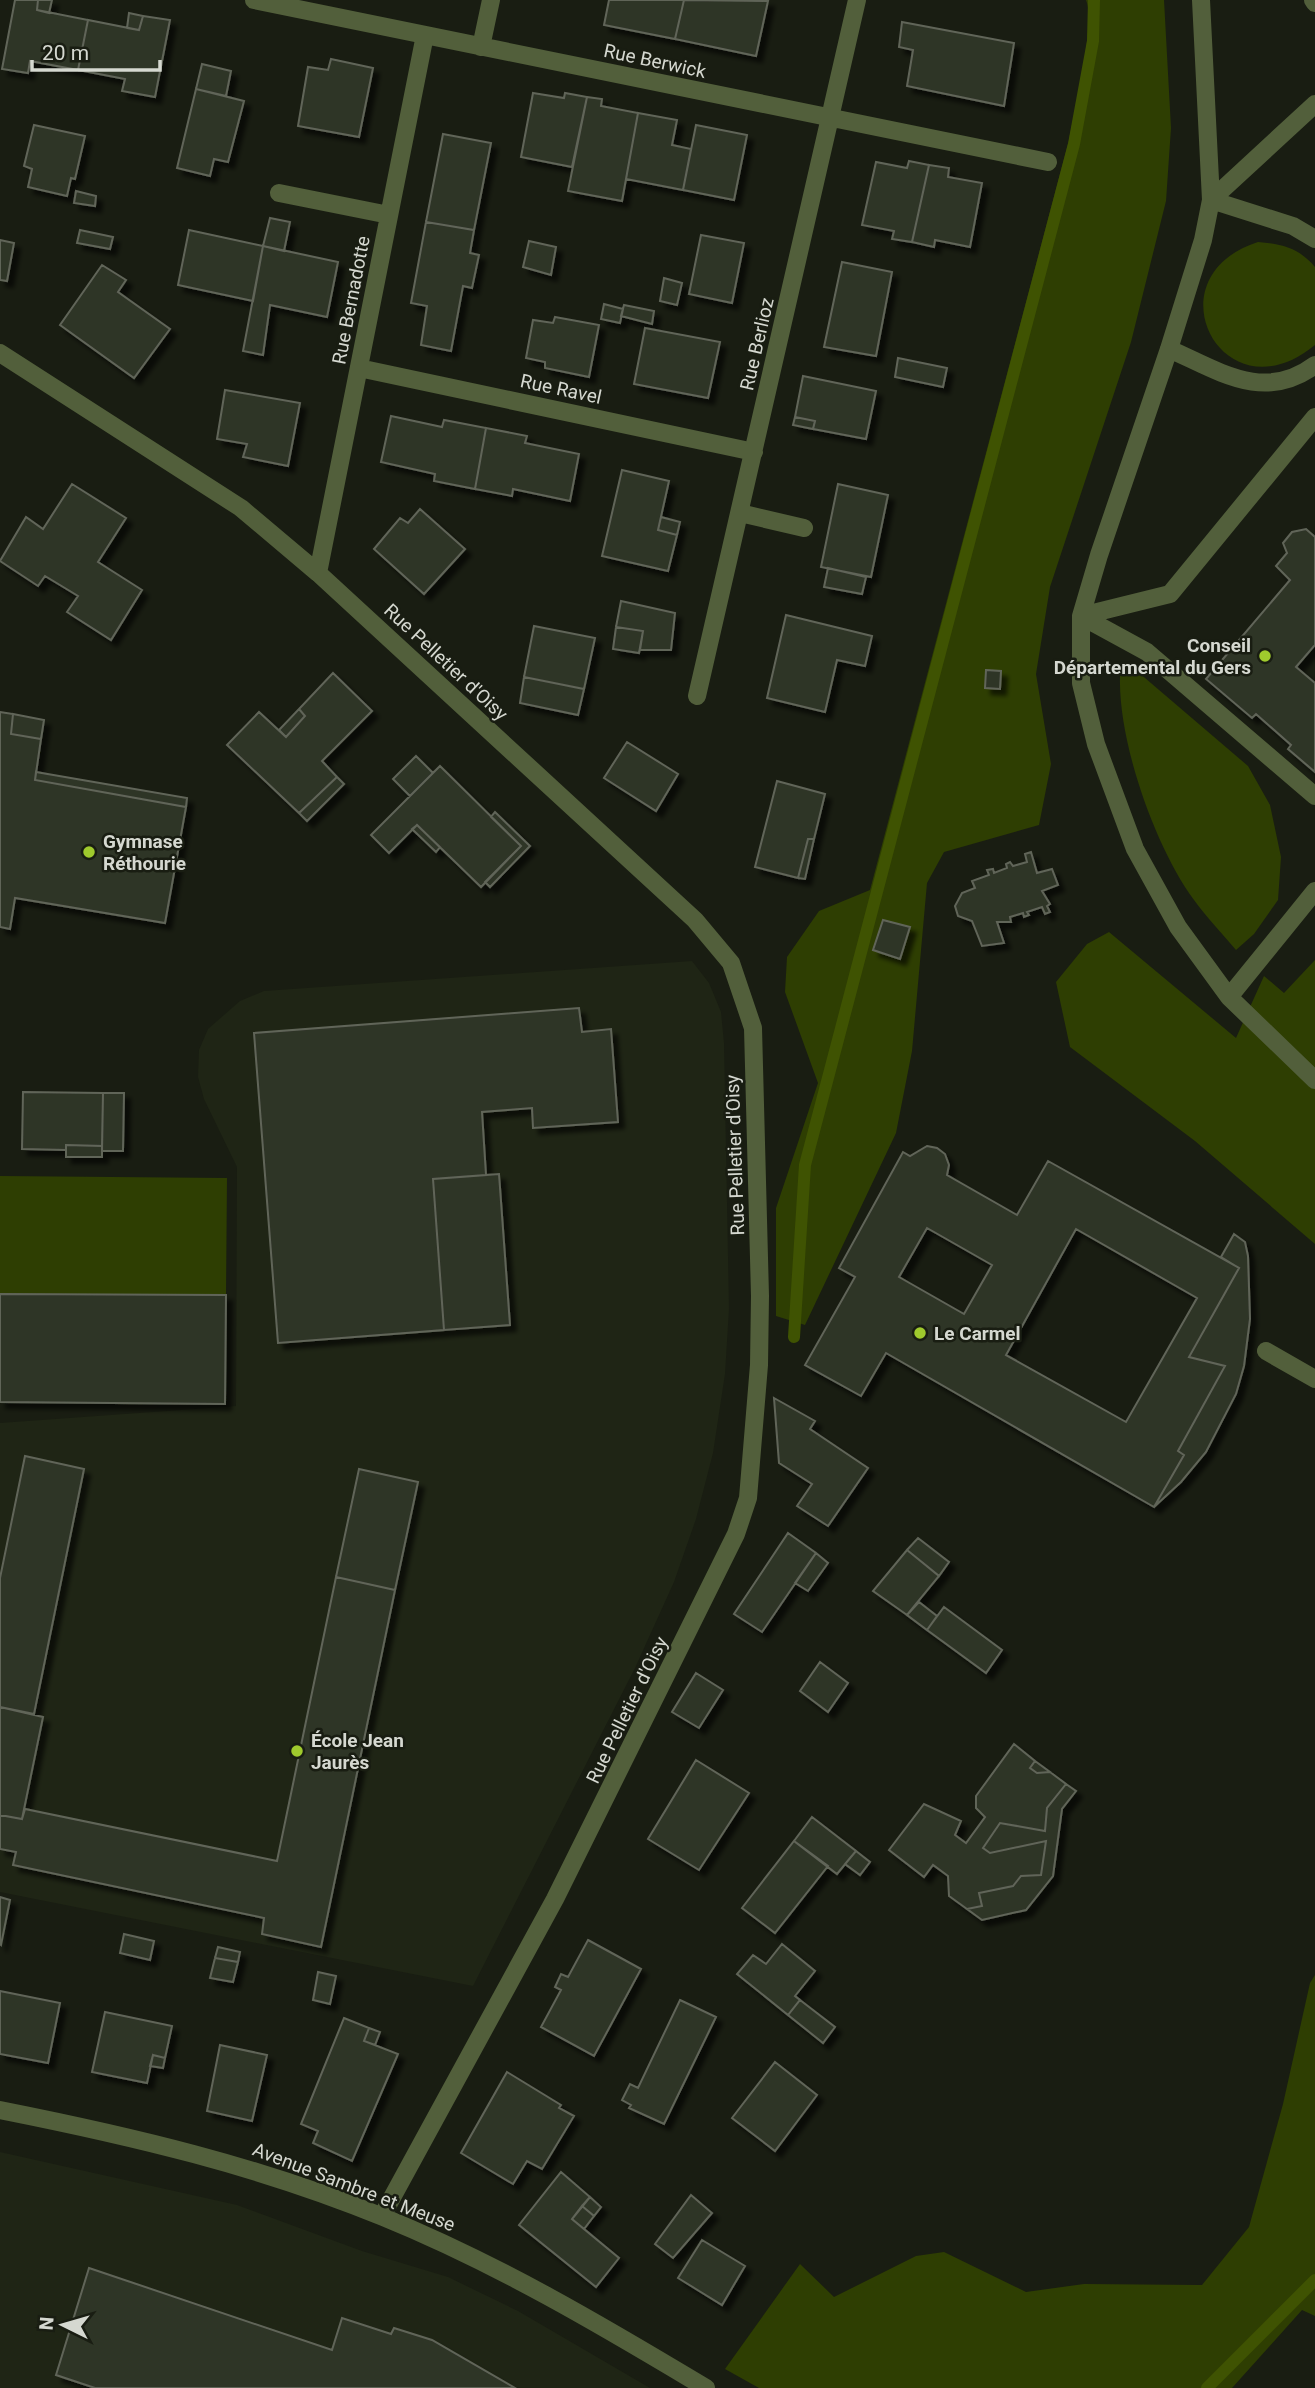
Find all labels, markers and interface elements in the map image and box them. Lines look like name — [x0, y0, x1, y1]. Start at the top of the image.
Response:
scale bar — [32, 28, 159, 72]
street label: Rue Berwick — [602, 39, 709, 83]
text: 20 m — [42, 41, 89, 65]
street label: Rue Bernadotte — [327, 234, 375, 366]
street label: Rue Berlioz — [735, 295, 779, 393]
street label: Rue Ravel — [518, 369, 604, 409]
street label: Rue Pelletier d'Oisy — [379, 599, 513, 725]
place label: Conseil Départemental du Gers — [1054, 634, 1251, 679]
marker: Conseil Départemental du Gers — [1257, 648, 1273, 664]
place label: Gymnase Réthourie — [103, 830, 186, 875]
marker: Gymnase Réthourie — [81, 844, 97, 860]
street label: Rue Pelletier d'Oisy — [721, 1074, 749, 1236]
place label: Le Carmel — [934, 1322, 1021, 1345]
marker: Le Carmel — [912, 1325, 928, 1341]
street label: Rue Pelletier d'Oisy — [581, 1633, 673, 1787]
place label: École Jean Jaurès — [311, 1729, 404, 1774]
marker: École Jean Jaurès — [289, 1743, 305, 1759]
street label: Avenue Sambre et Meuse — [250, 2138, 458, 2236]
north arrow — [28, 2290, 98, 2360]
text: N — [35, 2316, 59, 2331]

